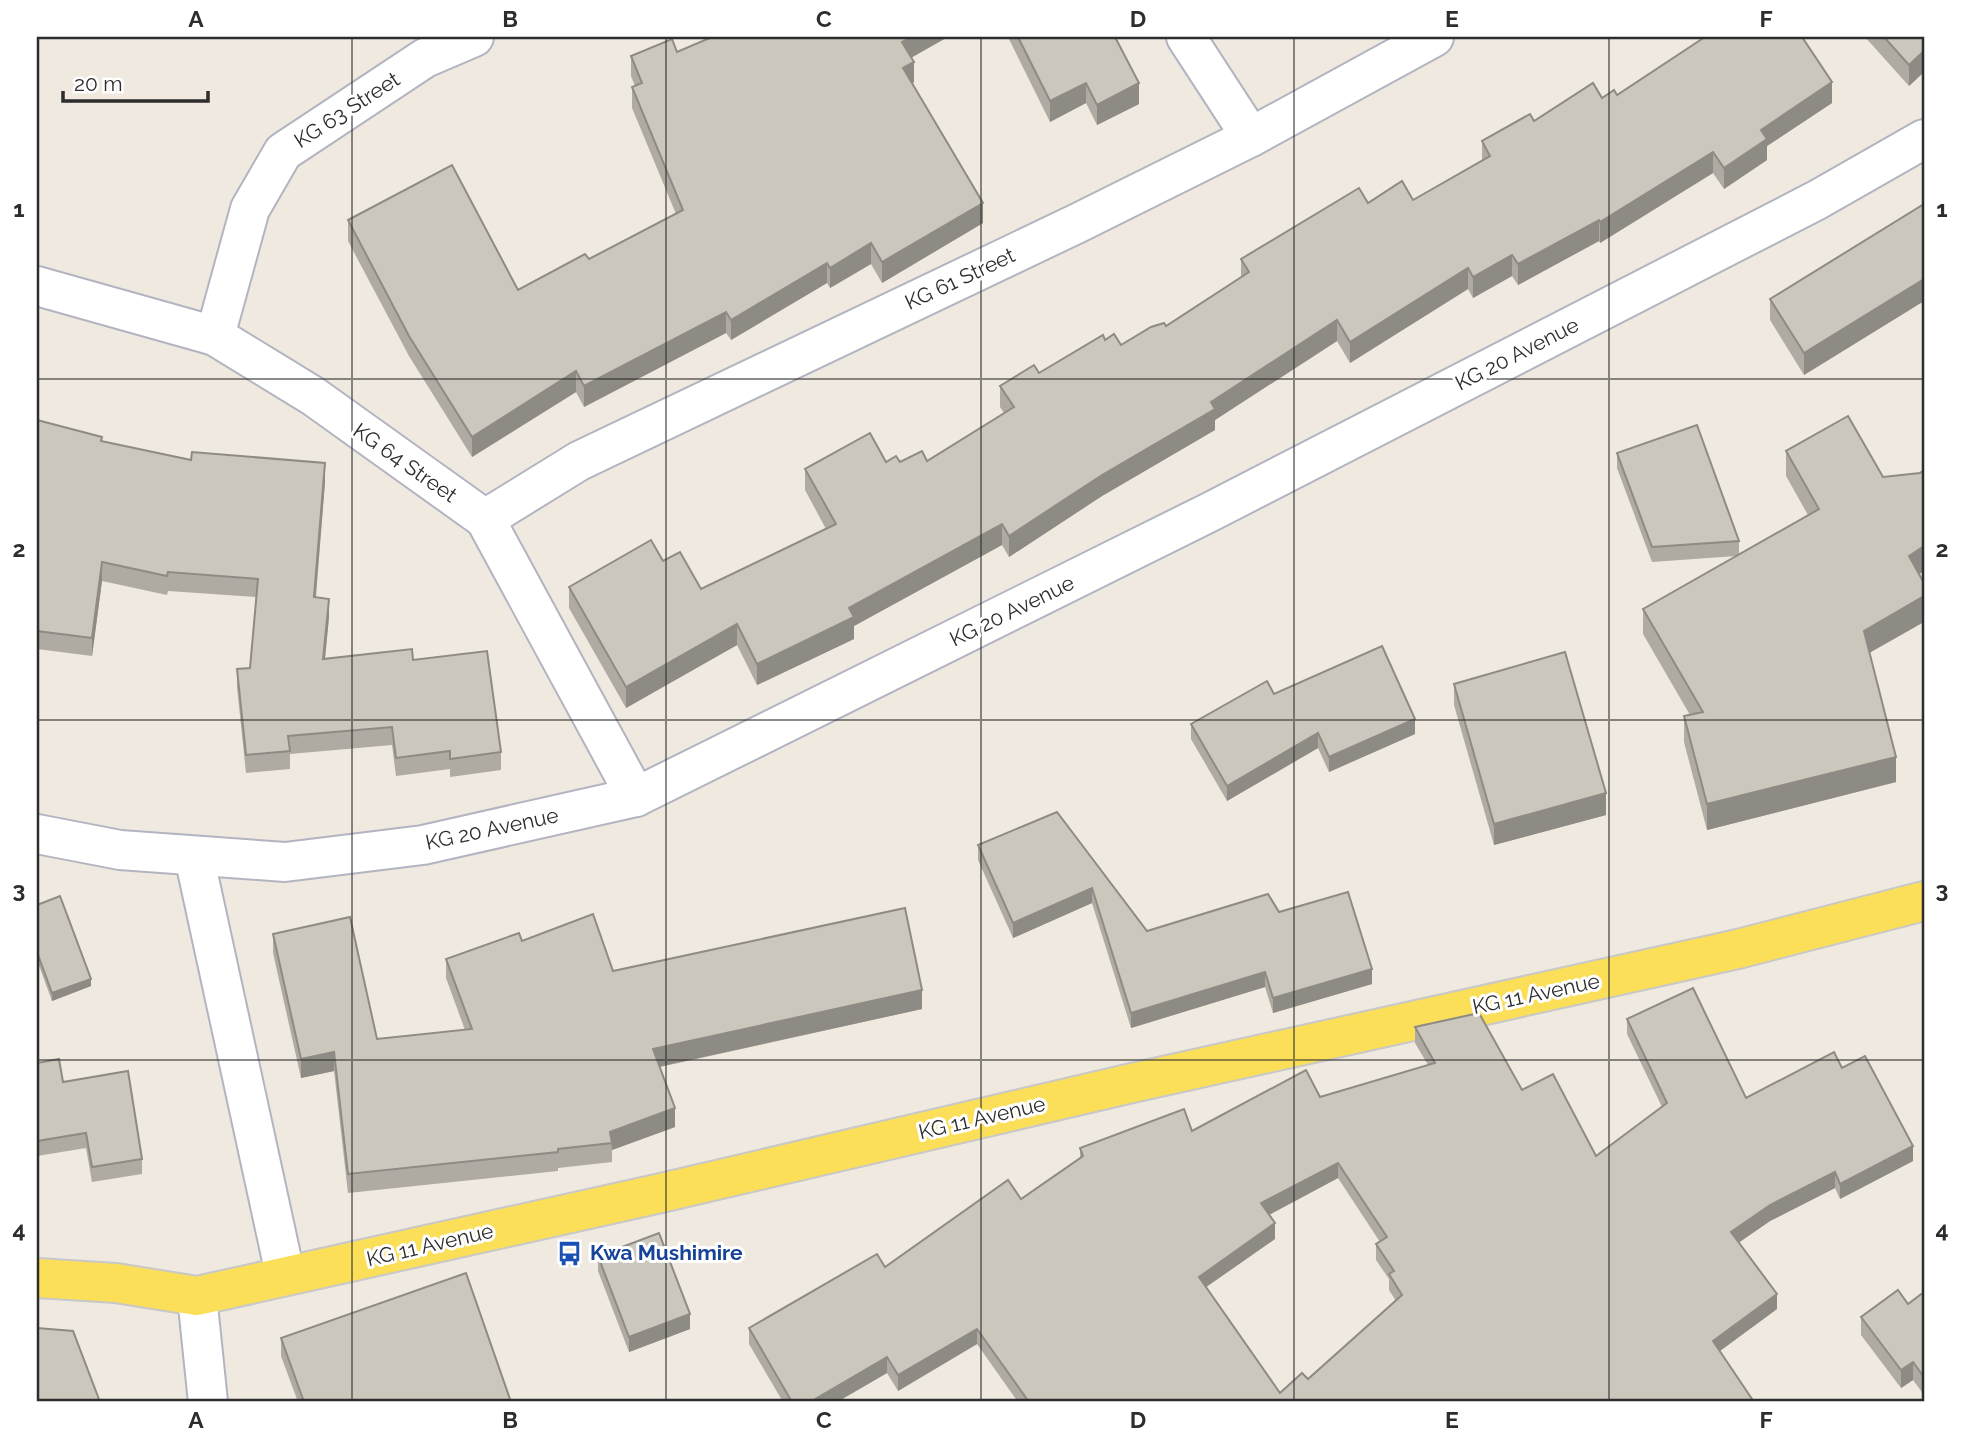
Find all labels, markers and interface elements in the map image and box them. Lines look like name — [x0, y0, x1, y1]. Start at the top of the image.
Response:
text: A — [188, 5, 204, 32]
text: B — [502, 5, 518, 32]
text: C — [816, 5, 832, 32]
text: D — [1130, 5, 1146, 32]
text: E — [1445, 5, 1459, 32]
text: F — [1759, 5, 1773, 32]
scale bar — [63, 60, 208, 104]
street label: KG 63 Street — [289, 66, 404, 153]
text: 20 m — [74, 71, 122, 96]
text: 1 — [13, 195, 25, 222]
text: 1 — [1936, 195, 1948, 222]
street label: KG 61 Street — [901, 242, 1019, 315]
street label: KG 20 Avenue — [1451, 312, 1583, 395]
street label: KG 64 Street — [349, 418, 462, 507]
text: 2 — [13, 535, 25, 562]
text: 2 — [1936, 535, 1948, 562]
street label: KG 20 Avenue — [946, 570, 1078, 651]
street label: KG 20 Avenue — [423, 802, 561, 855]
text: 3 — [13, 876, 25, 903]
text: 3 — [1936, 876, 1948, 903]
street label: KG 11 Avenue — [1470, 968, 1602, 1019]
street label: KG 11 Avenue — [916, 1091, 1048, 1144]
text: 4 — [12, 1216, 26, 1243]
text: 4 — [1935, 1216, 1949, 1243]
street label: KG 11 Avenue — [364, 1218, 496, 1271]
bus stop icon: Kwa Mushimire — [556, 1239, 584, 1267]
place label: Kwa Mushimire — [590, 1240, 743, 1265]
text: A — [188, 1406, 204, 1433]
text: B — [502, 1406, 518, 1433]
text: C — [816, 1406, 832, 1433]
text: D — [1130, 1406, 1146, 1433]
text: E — [1445, 1406, 1459, 1433]
text: F — [1759, 1406, 1773, 1433]

